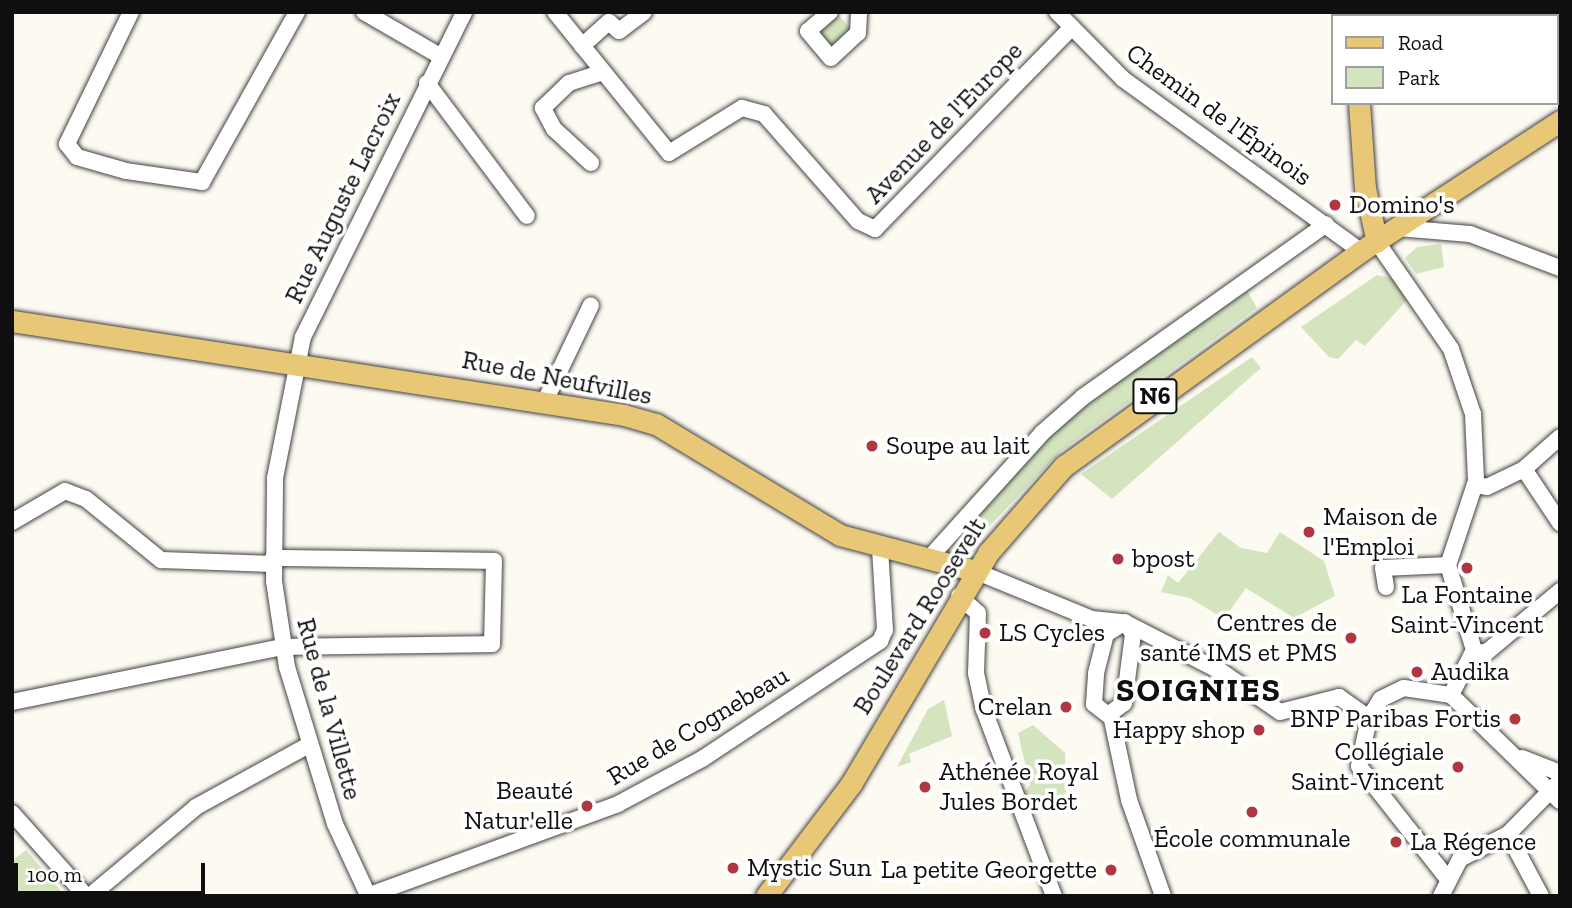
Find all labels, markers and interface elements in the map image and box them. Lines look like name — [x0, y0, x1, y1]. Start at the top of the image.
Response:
legend — [1330, 14, 1558, 105]
text: Road — [1398, 30, 1443, 55]
street label: Avenue de l'Europe — [859, 36, 1029, 210]
street label: Chemin de l'Épinois — [1120, 37, 1318, 193]
text: Park — [1398, 65, 1440, 90]
street label: Rue Auguste Lacroix — [278, 87, 408, 309]
place label: Domino's — [1349, 189, 1455, 221]
marker: Domino's — [1327, 197, 1343, 213]
street label: Rue de Neufvilles — [459, 344, 655, 412]
road number: N6 — [1132, 376, 1178, 416]
place label: Soupe au lait — [886, 430, 1030, 462]
marker: Soupe au lait — [864, 438, 880, 454]
place label: Maison de l'Emploi — [1323, 501, 1438, 562]
street label: Boulevard Roosevelt — [847, 512, 993, 720]
marker: Maison de l'Emploi — [1301, 524, 1317, 540]
place label: bpost — [1132, 543, 1195, 575]
marker: bpost — [1110, 551, 1126, 567]
marker: La Fontaine Saint-Vincent — [1459, 560, 1475, 576]
place label: La Fontaine Saint-Vincent — [1390, 579, 1544, 640]
place label: Centres de santé IMS et PMS — [1140, 607, 1337, 668]
street label: Rue de la Villette — [290, 614, 368, 804]
place label: LS Cycles — [999, 617, 1105, 649]
marker: LS Cycles — [977, 625, 993, 641]
marker: Centres de santé IMS et PMS — [1343, 630, 1359, 646]
place label: Audika — [1431, 656, 1510, 688]
street label: Rue de Cognebeau — [602, 660, 794, 792]
marker: Audika — [1409, 664, 1425, 680]
district label: SOIGNIES — [1117, 670, 1281, 710]
place label: Crelan — [978, 691, 1052, 723]
marker: Crelan — [1058, 699, 1074, 715]
place label: BNP Paribas Fortis — [1289, 703, 1501, 735]
marker: BNP Paribas Fortis — [1507, 711, 1523, 727]
place label: Happy shop — [1112, 714, 1245, 746]
marker: Happy shop — [1251, 722, 1267, 738]
place label: Collégiale Saint-Vincent — [1291, 736, 1444, 798]
place label: Athénée Royal Jules Bordet — [939, 756, 1099, 818]
marker: Collégiale Saint-Vincent — [1450, 759, 1466, 775]
place label: Beauté Natur'elle — [464, 775, 573, 836]
marker: Athénée Royal Jules Bordet — [917, 779, 933, 795]
marker: Beauté Natur'elle — [579, 798, 595, 814]
marker: École communale — [1244, 804, 1260, 820]
place label: École communale — [1153, 823, 1351, 855]
place label: La Régence — [1410, 826, 1536, 858]
marker: La Régence — [1388, 834, 1404, 850]
scale bar — [18, 848, 208, 892]
place label: Mystic Sun — [747, 852, 872, 884]
place label: La petite Georgette — [881, 854, 1097, 886]
marker: Mystic Sun — [725, 860, 741, 876]
text: 100 m — [27, 862, 82, 887]
marker: La petite Georgette — [1103, 862, 1119, 878]

